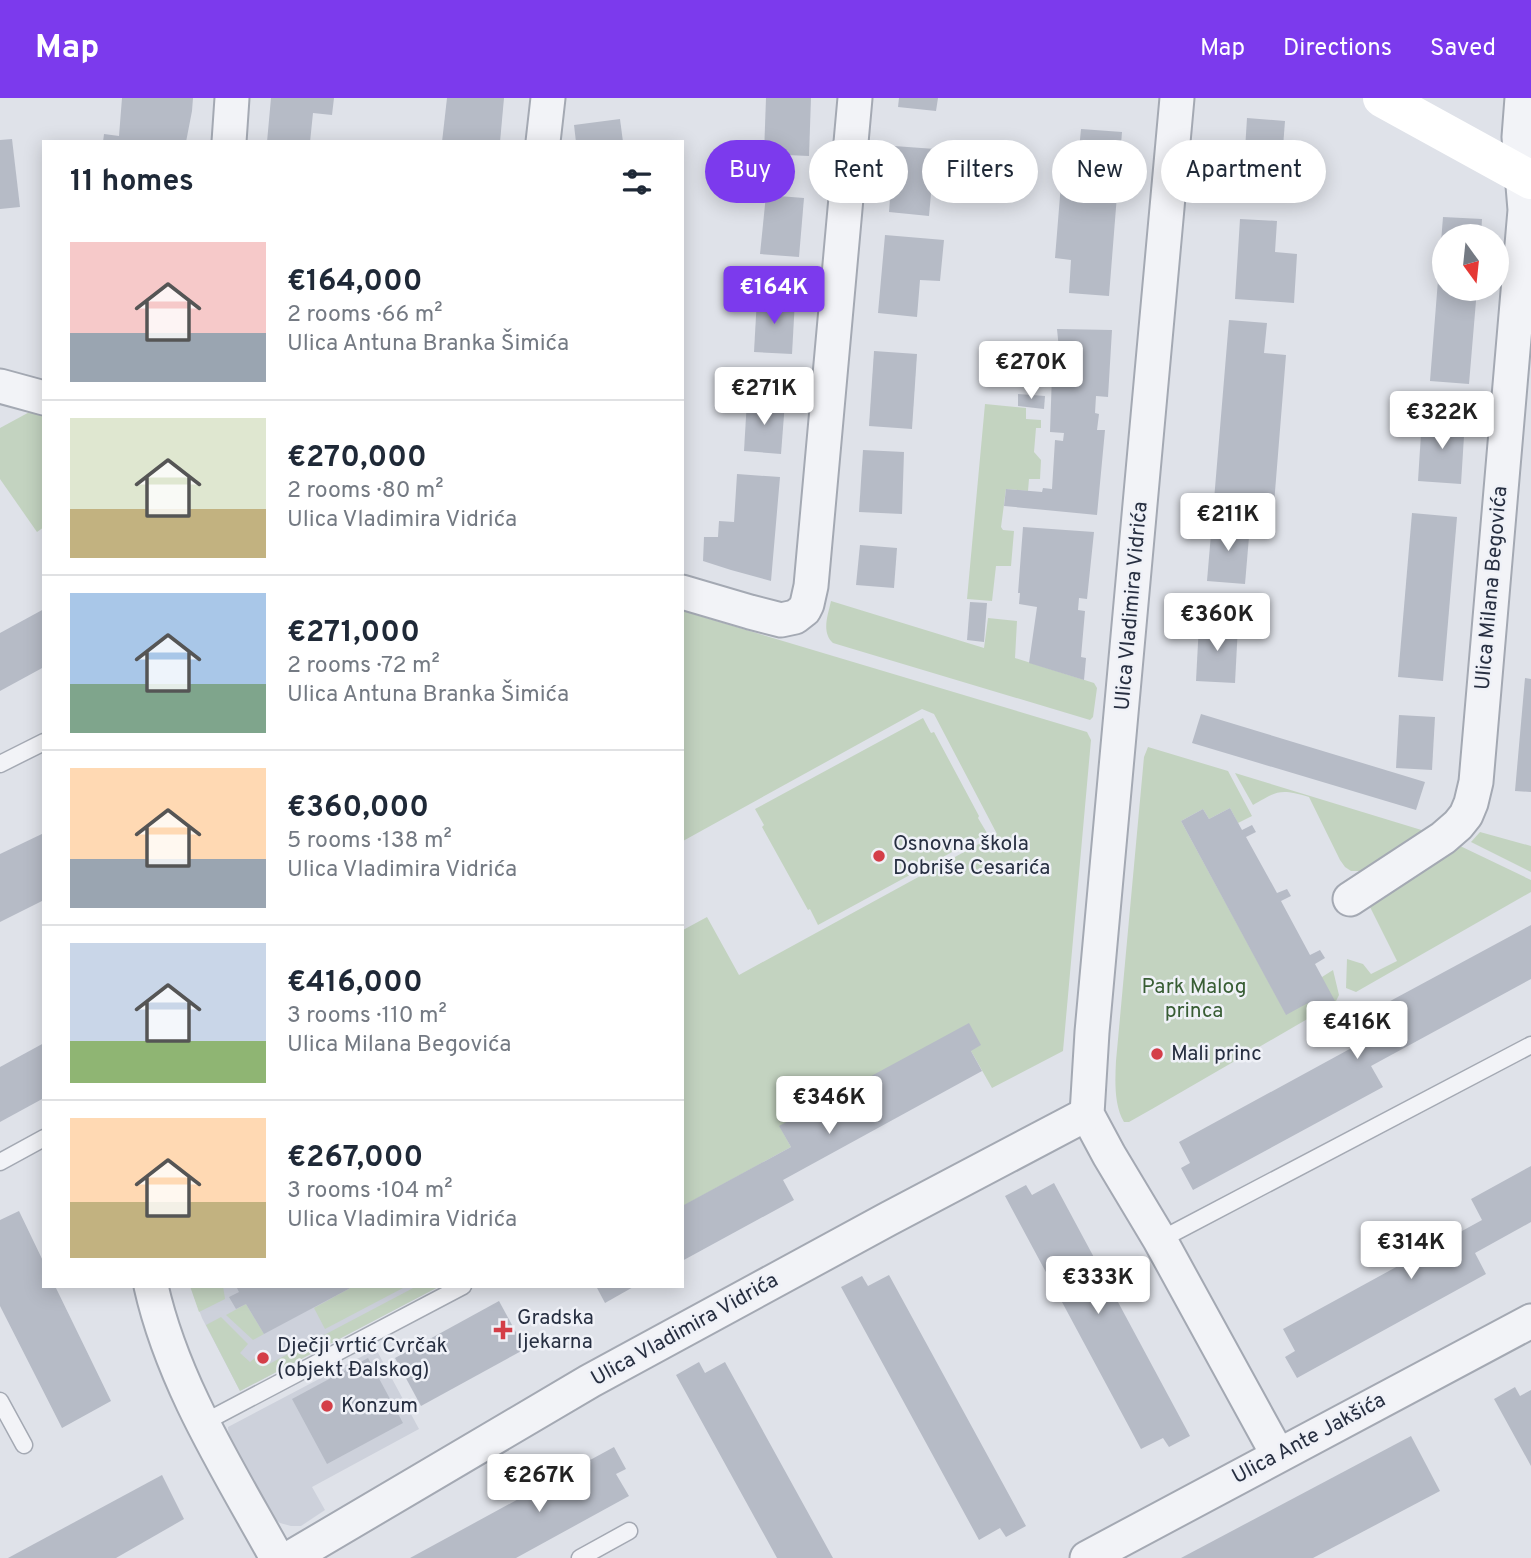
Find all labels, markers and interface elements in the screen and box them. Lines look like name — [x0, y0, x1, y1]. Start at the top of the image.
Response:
text: Map — [35, 28, 99, 70]
text: Map — [1200, 34, 1245, 64]
text: Directions — [1283, 34, 1392, 64]
text: Saved — [1430, 34, 1496, 64]
chip: Buy — [705, 140, 795, 203]
chip: Rent — [809, 140, 908, 203]
chip: Filters — [922, 140, 1038, 203]
chip: New — [1052, 140, 1147, 203]
chip: Apartment — [1161, 140, 1326, 203]
icon: filters — [618, 163, 656, 201]
text: 11 homes — [70, 164, 194, 201]
north arrow — [1432, 224, 1508, 301]
map controls — [1432, 224, 1509, 301]
text: €164,000 — [287, 264, 423, 301]
pin: €164K — [725, 266, 823, 326]
icon: home — [126, 270, 210, 354]
text: €164K — [740, 274, 809, 303]
text: 2 rooms · 66 m² — [287, 301, 443, 330]
text: Ulica Antuna Branka Šimića — [287, 330, 569, 359]
pin: €270K — [982, 342, 1080, 401]
text: €270K — [995, 349, 1067, 378]
pin: €271K — [715, 368, 813, 427]
text: €271K — [731, 375, 797, 404]
pin: €322K — [1393, 392, 1491, 451]
text: €322K — [1406, 399, 1478, 428]
text: €270,000 — [287, 440, 427, 477]
icon: home — [126, 446, 210, 530]
text: 2 rooms · 80 m² — [287, 477, 444, 506]
street label: Ulica Milana Begovića — [1470, 485, 1514, 691]
pin: €211K — [1179, 494, 1277, 553]
street label: Ulica Vladimira Vidrića — [1109, 500, 1155, 712]
text: €211K — [1196, 501, 1260, 530]
text: Ulica Vladimira Vidrića — [287, 506, 517, 535]
pin: €360K — [1168, 594, 1266, 653]
text: €360K — [1180, 601, 1254, 630]
text: €271,000 — [287, 615, 420, 652]
icon: home — [126, 621, 210, 705]
text: 2 rooms · 72 m² — [287, 652, 440, 681]
text: Ulica Antuna Branka Šimića — [287, 681, 569, 710]
text: €360,000 — [287, 790, 429, 827]
icon: home — [126, 796, 210, 880]
text: 5 rooms · 138 m² — [287, 827, 452, 856]
place label: Osnovna škola Dobriše Cesarića — [893, 831, 1050, 882]
marker: Osnovna škola Dobriše Cesarića — [871, 848, 887, 864]
text: Ulica Vladimira Vidrića — [287, 856, 517, 885]
text: €416,000 — [287, 965, 423, 1002]
icon: home — [126, 971, 210, 1055]
park label: Park Malog princa — [1142, 974, 1246, 1025]
text: 3 rooms · 110 m² — [287, 1002, 447, 1031]
pin: €416K — [1308, 1002, 1406, 1061]
text: €416K — [1323, 1009, 1392, 1038]
text: Ulica Milana Begovića — [287, 1031, 511, 1060]
place label: Mali princ — [1171, 1041, 1262, 1068]
marker: Mali princ — [1149, 1046, 1165, 1062]
pin: €346K — [780, 1076, 878, 1136]
text: €346K — [792, 1084, 866, 1113]
text: €267,000 — [287, 1140, 423, 1177]
icon: home — [126, 1146, 210, 1230]
text: 3 rooms · 104 m² — [287, 1177, 452, 1206]
text: Ulica Vladimira Vidrića — [287, 1206, 517, 1235]
pin: €314K — [1362, 1222, 1460, 1281]
text: €314K — [1377, 1229, 1445, 1258]
pin: €333K — [1049, 1256, 1147, 1316]
text: €333K — [1062, 1264, 1134, 1293]
street label: Ulica Vladimira Vidrića — [587, 1267, 783, 1393]
place label: Gradska ljekarna — [517, 1305, 594, 1356]
marker: Gradska ljekarna — [495, 1322, 511, 1338]
place label: Dječji vrtić Cvrčak (objekt Đalskog) — [277, 1333, 448, 1384]
marker: Dječji vrtić Cvrčak (objekt Đalskog) — [255, 1350, 271, 1366]
street label: Ulica Ante Jakšića — [1228, 1387, 1390, 1491]
place label: Konzum — [341, 1393, 418, 1420]
marker: Konzum — [319, 1398, 335, 1414]
pin: €267K — [490, 1454, 588, 1514]
text: €267K — [503, 1462, 575, 1491]

